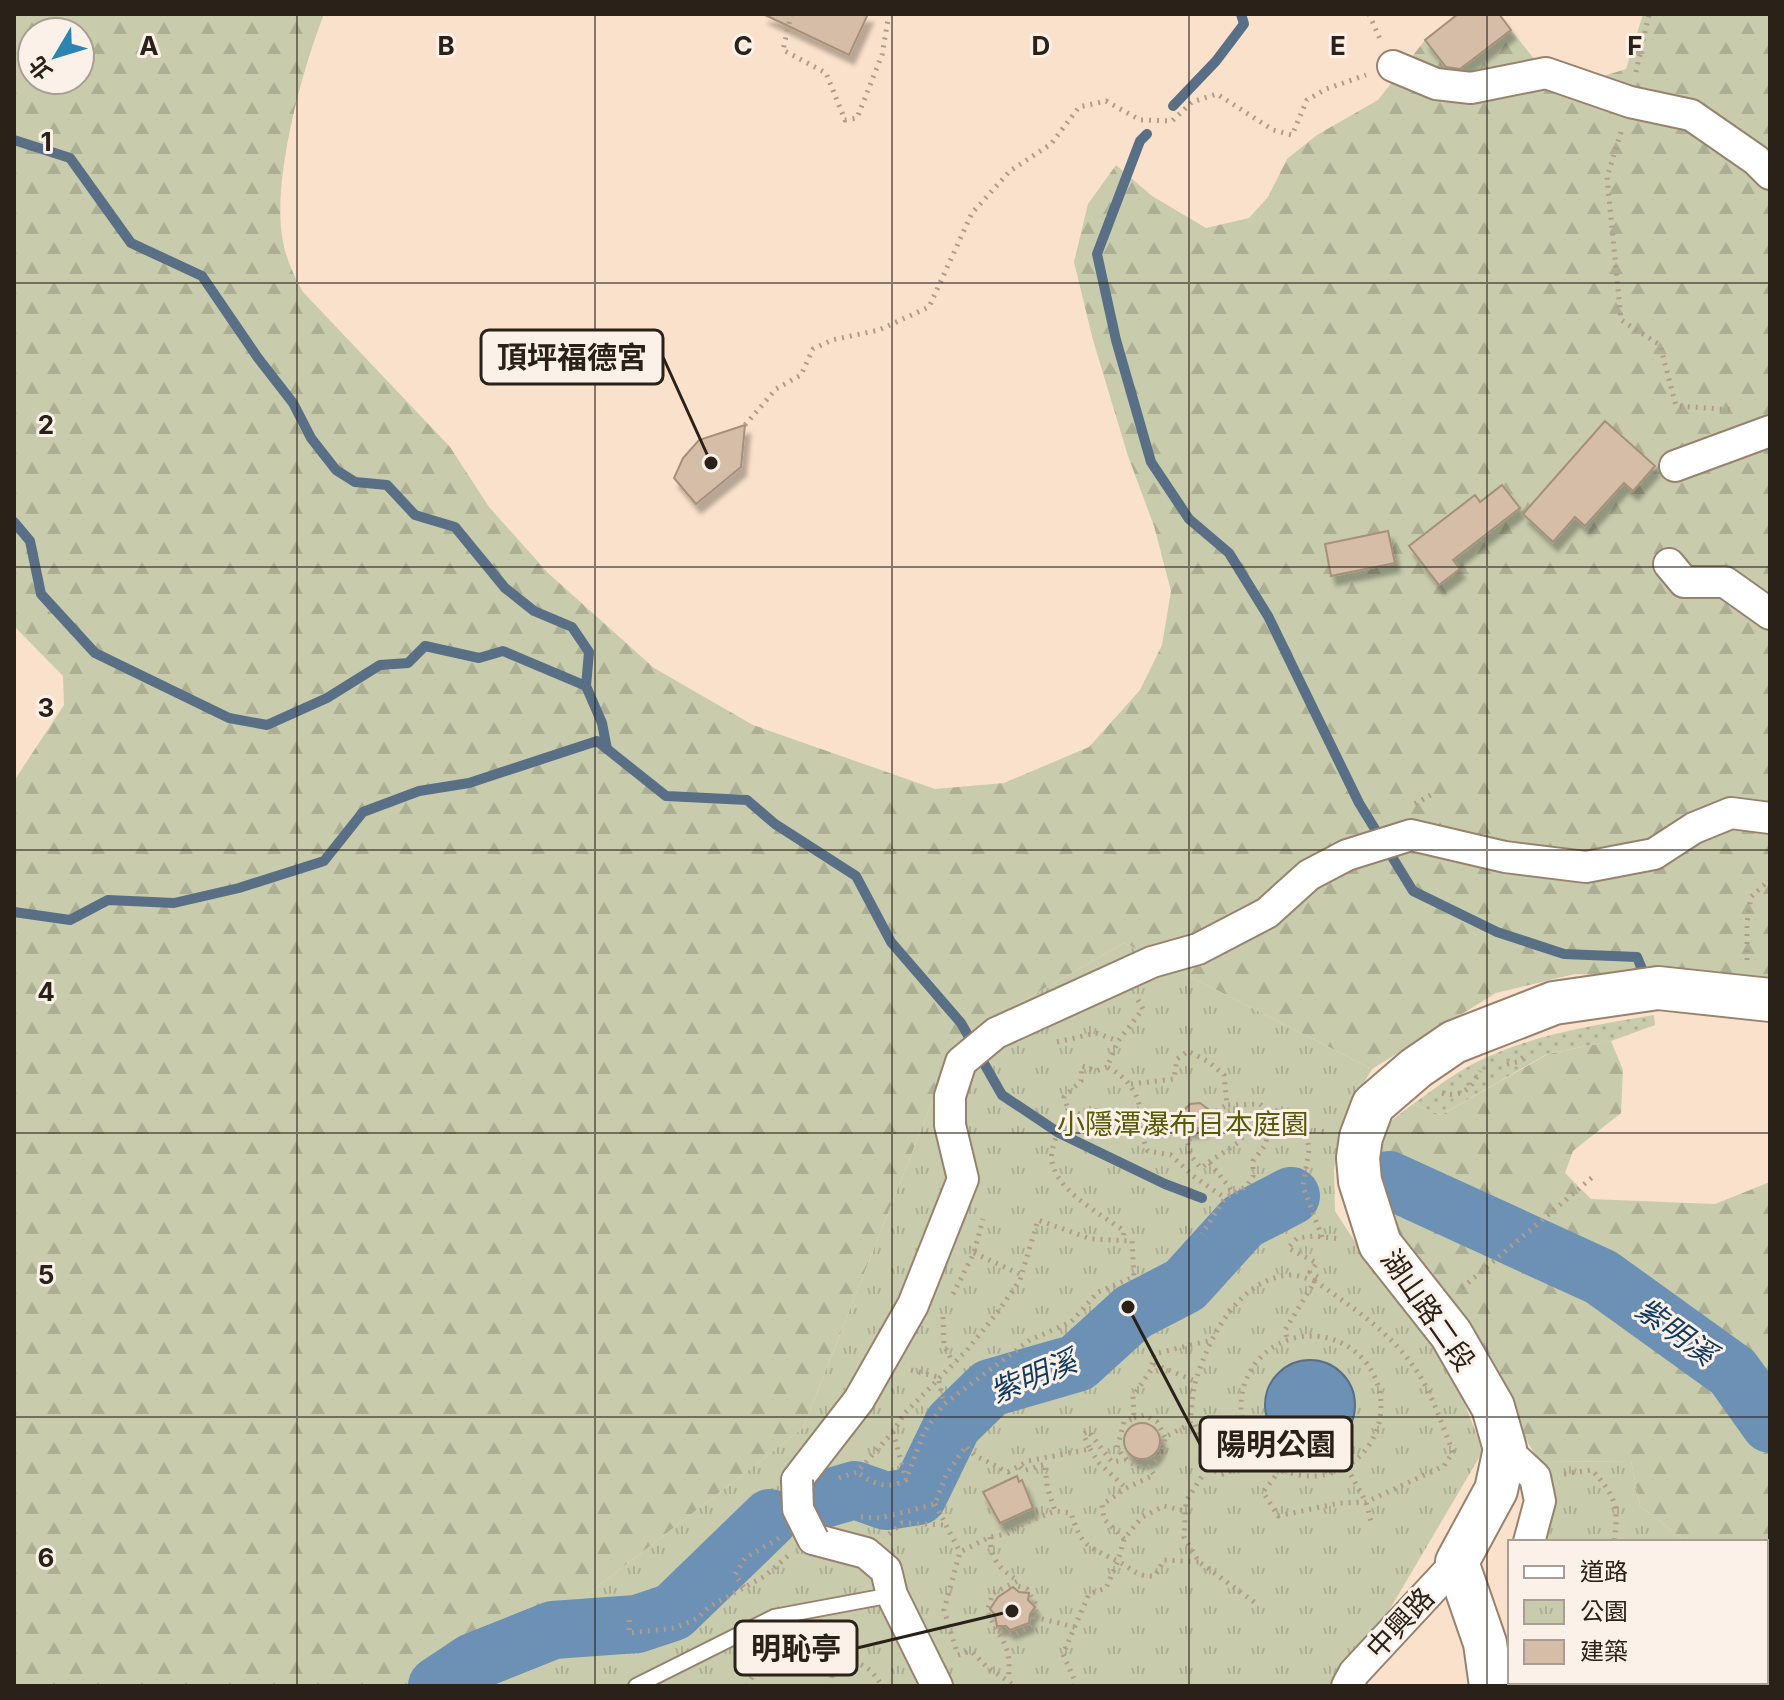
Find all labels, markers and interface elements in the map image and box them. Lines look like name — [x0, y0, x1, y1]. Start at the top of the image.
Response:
north arrow — [16, 16, 96, 96]
text: A — [139, 30, 159, 61]
text: B — [437, 30, 455, 61]
text: C — [733, 30, 753, 61]
text: D — [1032, 30, 1050, 61]
text: E — [1330, 30, 1346, 61]
text: F — [1627, 30, 1643, 61]
text: 北 — [23, 52, 57, 85]
text: 1 — [40, 126, 52, 157]
callout: 頂坪福德宮 — [481, 330, 663, 384]
text: 頂坪福德宮 — [497, 339, 647, 375]
text: 2 — [38, 409, 54, 440]
text: 3 — [38, 692, 54, 723]
text: 4 — [37, 976, 55, 1007]
park label: 小隱潭瀑布日本庭園 — [1057, 1107, 1309, 1141]
street label: 湖山路二段 — [1374, 1243, 1482, 1377]
text: 5 — [38, 1259, 54, 1290]
water label: 紫明溪 — [1629, 1290, 1726, 1374]
water label: 紫明溪 — [985, 1341, 1085, 1410]
callout: 陽明公園 — [1200, 1417, 1352, 1471]
text: 陽明公園 — [1216, 1426, 1336, 1462]
legend — [1508, 1540, 1768, 1684]
text: 6 — [38, 1542, 54, 1573]
text: 道路 — [1580, 1557, 1628, 1586]
street label: 中興路 — [1359, 1581, 1441, 1665]
text: 公園 — [1580, 1597, 1628, 1626]
callout: 明恥亭 — [735, 1621, 857, 1675]
text: 明恥亭 — [751, 1630, 841, 1666]
text: 建築 — [1580, 1637, 1628, 1666]

